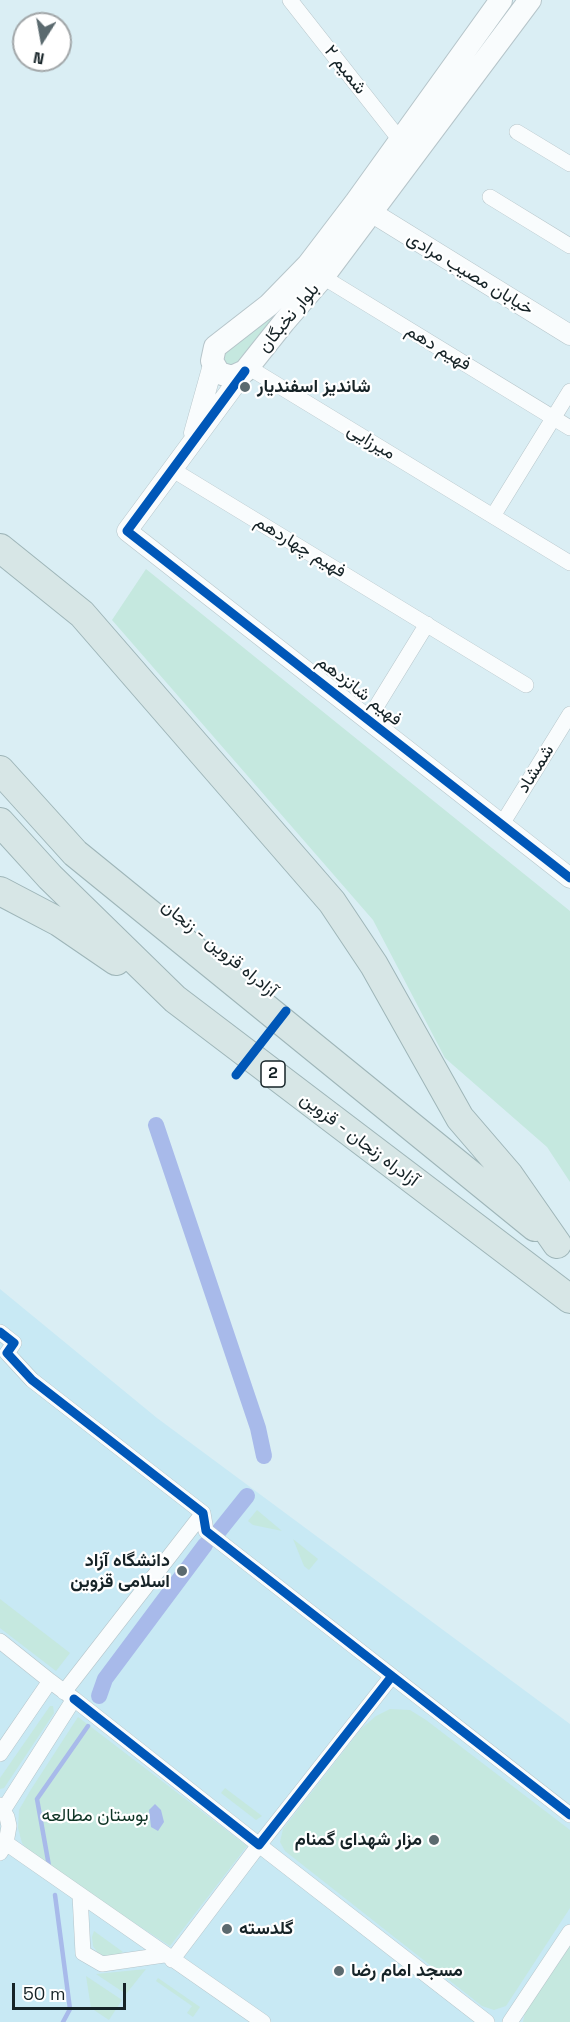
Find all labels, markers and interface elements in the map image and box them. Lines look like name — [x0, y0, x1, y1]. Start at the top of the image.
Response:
north arrow — [12, 12, 72, 72]
street label: شمیم ۲ — [319, 41, 371, 99]
text: N — [32, 47, 46, 70]
street label: خیابان مصیب مرادی — [403, 228, 537, 320]
street label: بلوار نخبگان — [254, 279, 324, 357]
street label: فهیم دهم — [401, 320, 475, 376]
place label: شاندیز اسفندیار — [257, 376, 371, 398]
marker: شاندیز اسفندیار — [238, 380, 252, 394]
street label: میرزایی — [343, 419, 399, 465]
street label: فهیم چهاردهم — [250, 511, 350, 583]
street label: فهیم شانزدهم — [312, 651, 406, 731]
street label: شمشاد — [513, 741, 559, 797]
street label: آزادراه قزوین - زنجان — [157, 896, 281, 1002]
road number: 2 — [261, 1061, 285, 1087]
street label: آزادراه زنجان - قزوین — [295, 1088, 423, 1192]
place label: دانشگاه آزاد اسلامی قزوین — [70, 1550, 170, 1592]
marker: دانشگاه آزاد اسلامی قزوین — [175, 1564, 189, 1578]
park label: بوستان مطالعه — [41, 1805, 149, 1827]
place label: مزار شهدای گمنام — [295, 1829, 422, 1851]
marker: مزار شهدای گمنام — [427, 1833, 441, 1847]
place label: گلدسته — [239, 1918, 293, 1940]
marker: گلدسته — [220, 1922, 234, 1936]
place label: مسجد امام رضا — [351, 1960, 463, 1982]
marker: مسجد امام رضا — [332, 1964, 346, 1978]
scale bar — [15, 1971, 129, 2009]
text: 50 m — [23, 1982, 65, 2005]

